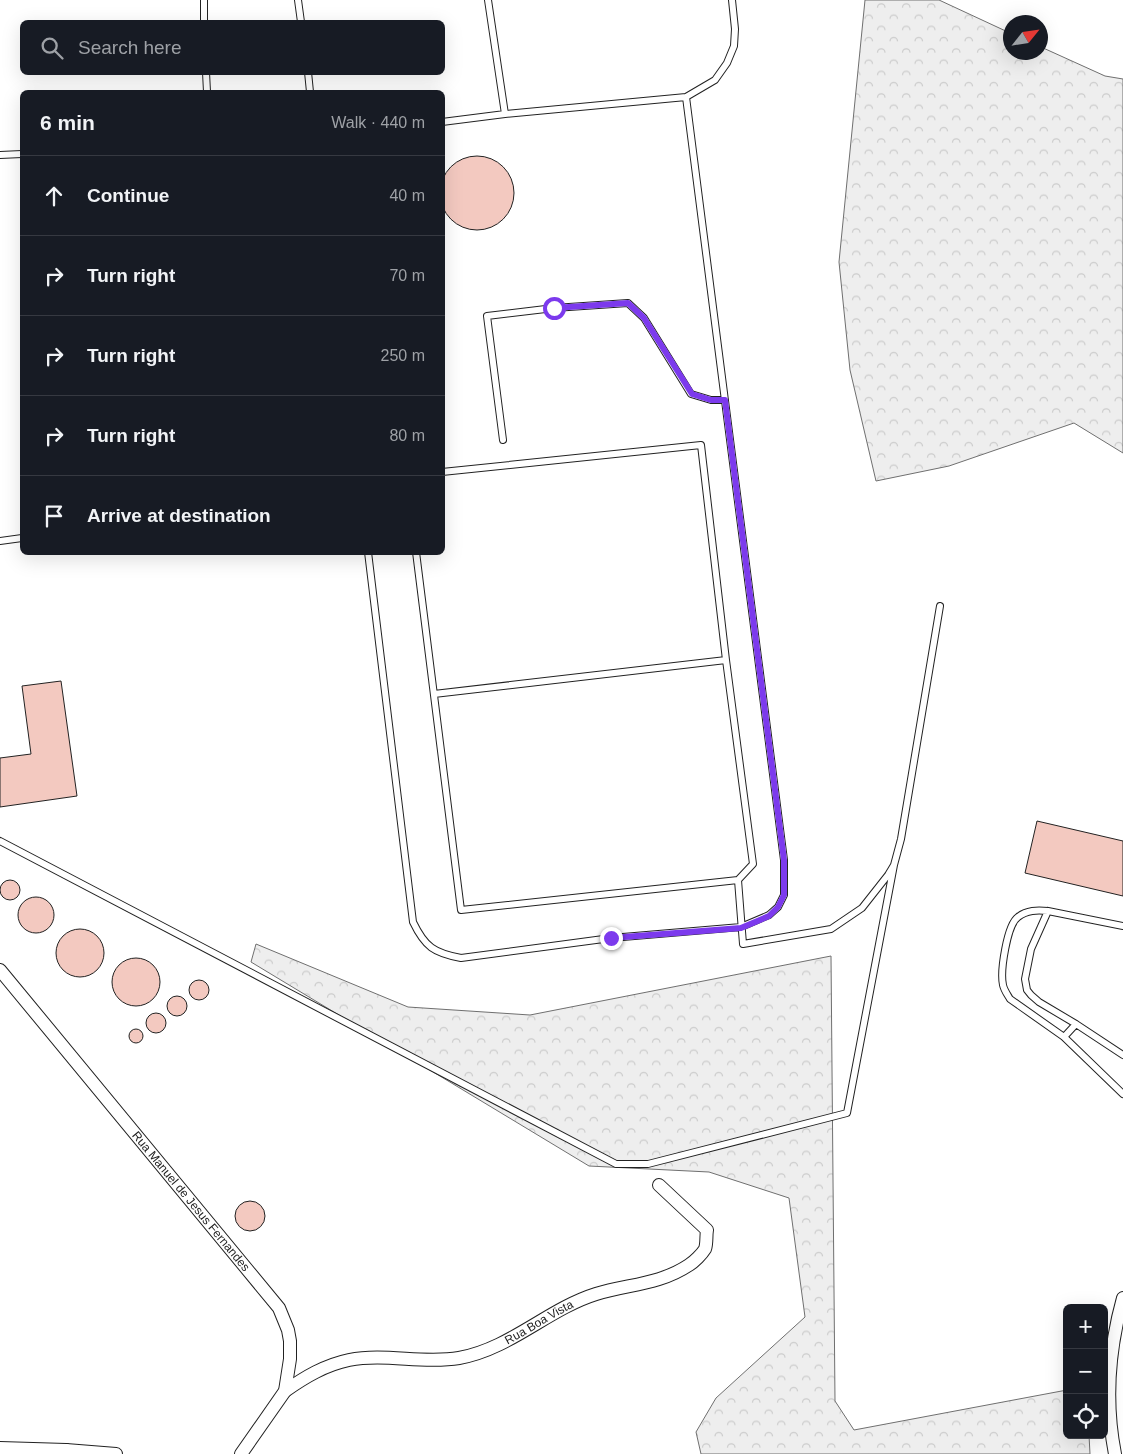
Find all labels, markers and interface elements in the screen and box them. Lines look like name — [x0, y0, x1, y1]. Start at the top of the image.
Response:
north arrow — [1003, 15, 1048, 60]
search box — [20, 20, 445, 75]
icon: search — [38, 34, 66, 62]
text: Search here — [78, 37, 182, 58]
text: 6 min — [40, 111, 95, 134]
text: Walk · 440 m — [331, 114, 425, 131]
icon: ahead — [40, 182, 68, 210]
text: Continue — [87, 185, 169, 206]
text: 40 m — [389, 187, 425, 204]
icon: right — [40, 262, 68, 290]
text: Turn right — [87, 265, 175, 286]
text: 70 m — [389, 267, 425, 284]
route start — [543, 297, 566, 320]
icon: right — [40, 342, 68, 370]
text: Turn right — [87, 345, 175, 366]
text: 250 m — [381, 347, 425, 364]
icon: right — [40, 422, 68, 450]
text: Turn right — [87, 425, 175, 446]
text: 80 m — [389, 427, 425, 444]
icon: arrive — [40, 502, 68, 530]
text: Arrive at destination — [87, 505, 271, 526]
route end — [600, 927, 623, 950]
street label: Rua Manuel de Jesus Fernandes — [129, 1129, 253, 1274]
street label: Rua Boa Vista — [502, 1297, 576, 1347]
map controls — [1063, 1304, 1108, 1439]
button: + — [1063, 1304, 1108, 1349]
button: − — [1063, 1349, 1108, 1394]
button: locate — [1063, 1394, 1108, 1439]

